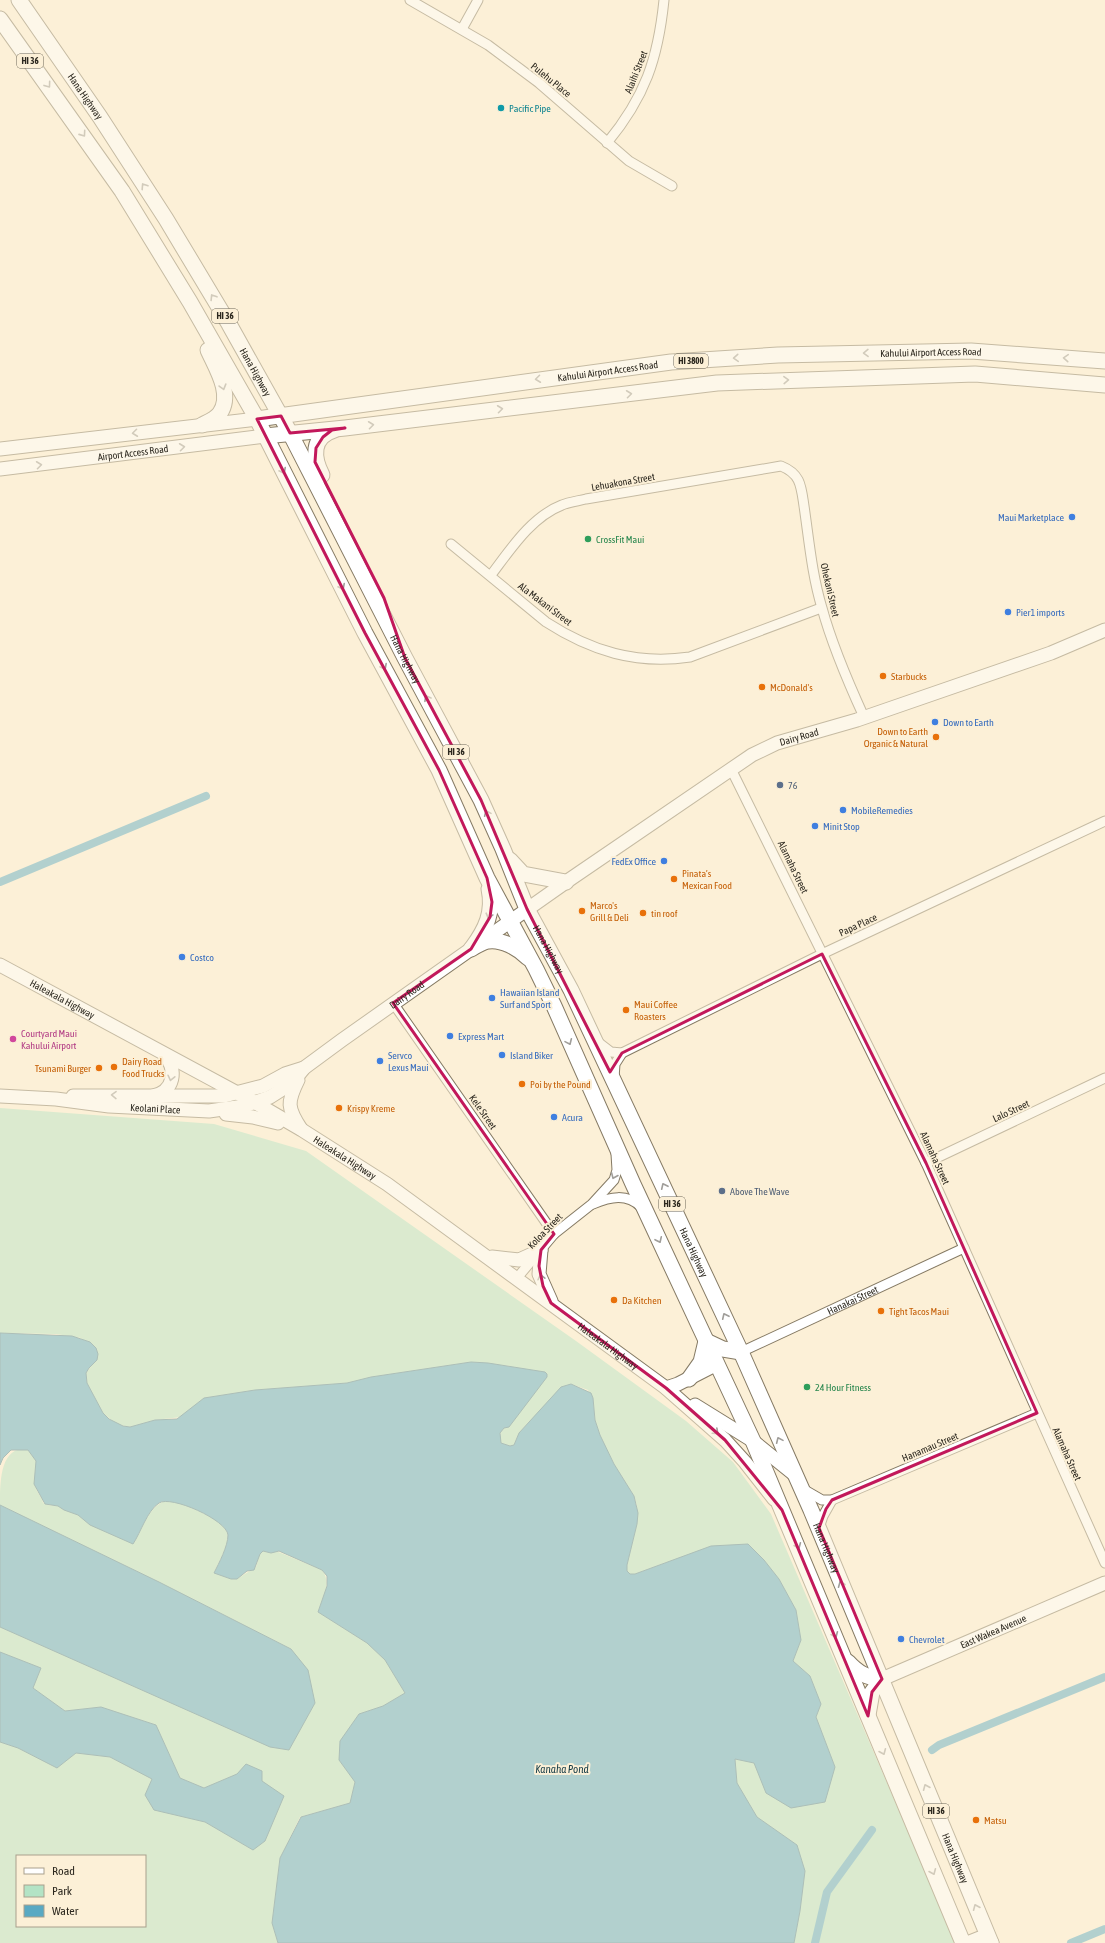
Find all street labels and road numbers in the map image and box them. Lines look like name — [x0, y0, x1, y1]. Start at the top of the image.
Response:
street label: Alaihi Street — [622, 49, 650, 95]
road number: HI 36 — [17, 54, 43, 68]
street label: Pulehu Place — [529, 61, 574, 100]
street label: Hana Highway — [66, 71, 105, 121]
road number: HI 36 — [212, 309, 238, 323]
street label: Kahului Airport Access Road — [880, 345, 982, 358]
street label: Hana Highway — [238, 346, 274, 398]
road number: HI 3800 — [674, 354, 708, 368]
street label: Kahului Airport Access Road — [557, 358, 659, 383]
street label: Airport Access Road — [97, 443, 169, 462]
street label: Lehuakona Street — [590, 471, 656, 493]
street label: Ohekani Street — [818, 562, 842, 618]
street label: Ala Makani Street — [516, 580, 574, 628]
street label: Hana Highway — [389, 633, 423, 685]
street label: Dairy Road — [778, 726, 820, 748]
road number: HI 36 — [443, 745, 469, 759]
street label: Alamaha Street — [776, 839, 810, 895]
street label: Papa Place — [837, 911, 879, 939]
street label: Hana Highway — [531, 923, 566, 975]
street label: Haleakala Highway — [28, 977, 97, 1021]
street label: Dairy Road — [387, 978, 426, 1011]
street label: Kele Street — [467, 1093, 499, 1131]
street label: Lalo Street — [991, 1098, 1031, 1124]
street label: Keolani Place — [130, 1102, 181, 1115]
street label: Alamaha Street — [918, 1130, 952, 1186]
street label: Haleakala Highway — [312, 1133, 378, 1181]
road number: HI 36 — [659, 1197, 685, 1211]
street label: Koloa Street — [526, 1211, 565, 1251]
street label: Hana Highway — [678, 1226, 710, 1279]
street label: Hanakai Street — [825, 1283, 880, 1317]
street label: Haleakala Highway — [576, 1320, 641, 1371]
street label: Alamaha Street — [1050, 1426, 1084, 1482]
street label: Hanamau Street — [900, 1430, 960, 1464]
street label: Hana Highway — [811, 1521, 842, 1574]
street label: East Wakea Avenue — [958, 1612, 1028, 1650]
road number: HI 36 — [923, 1804, 949, 1818]
street label: Hana Highway — [940, 1831, 971, 1885]

